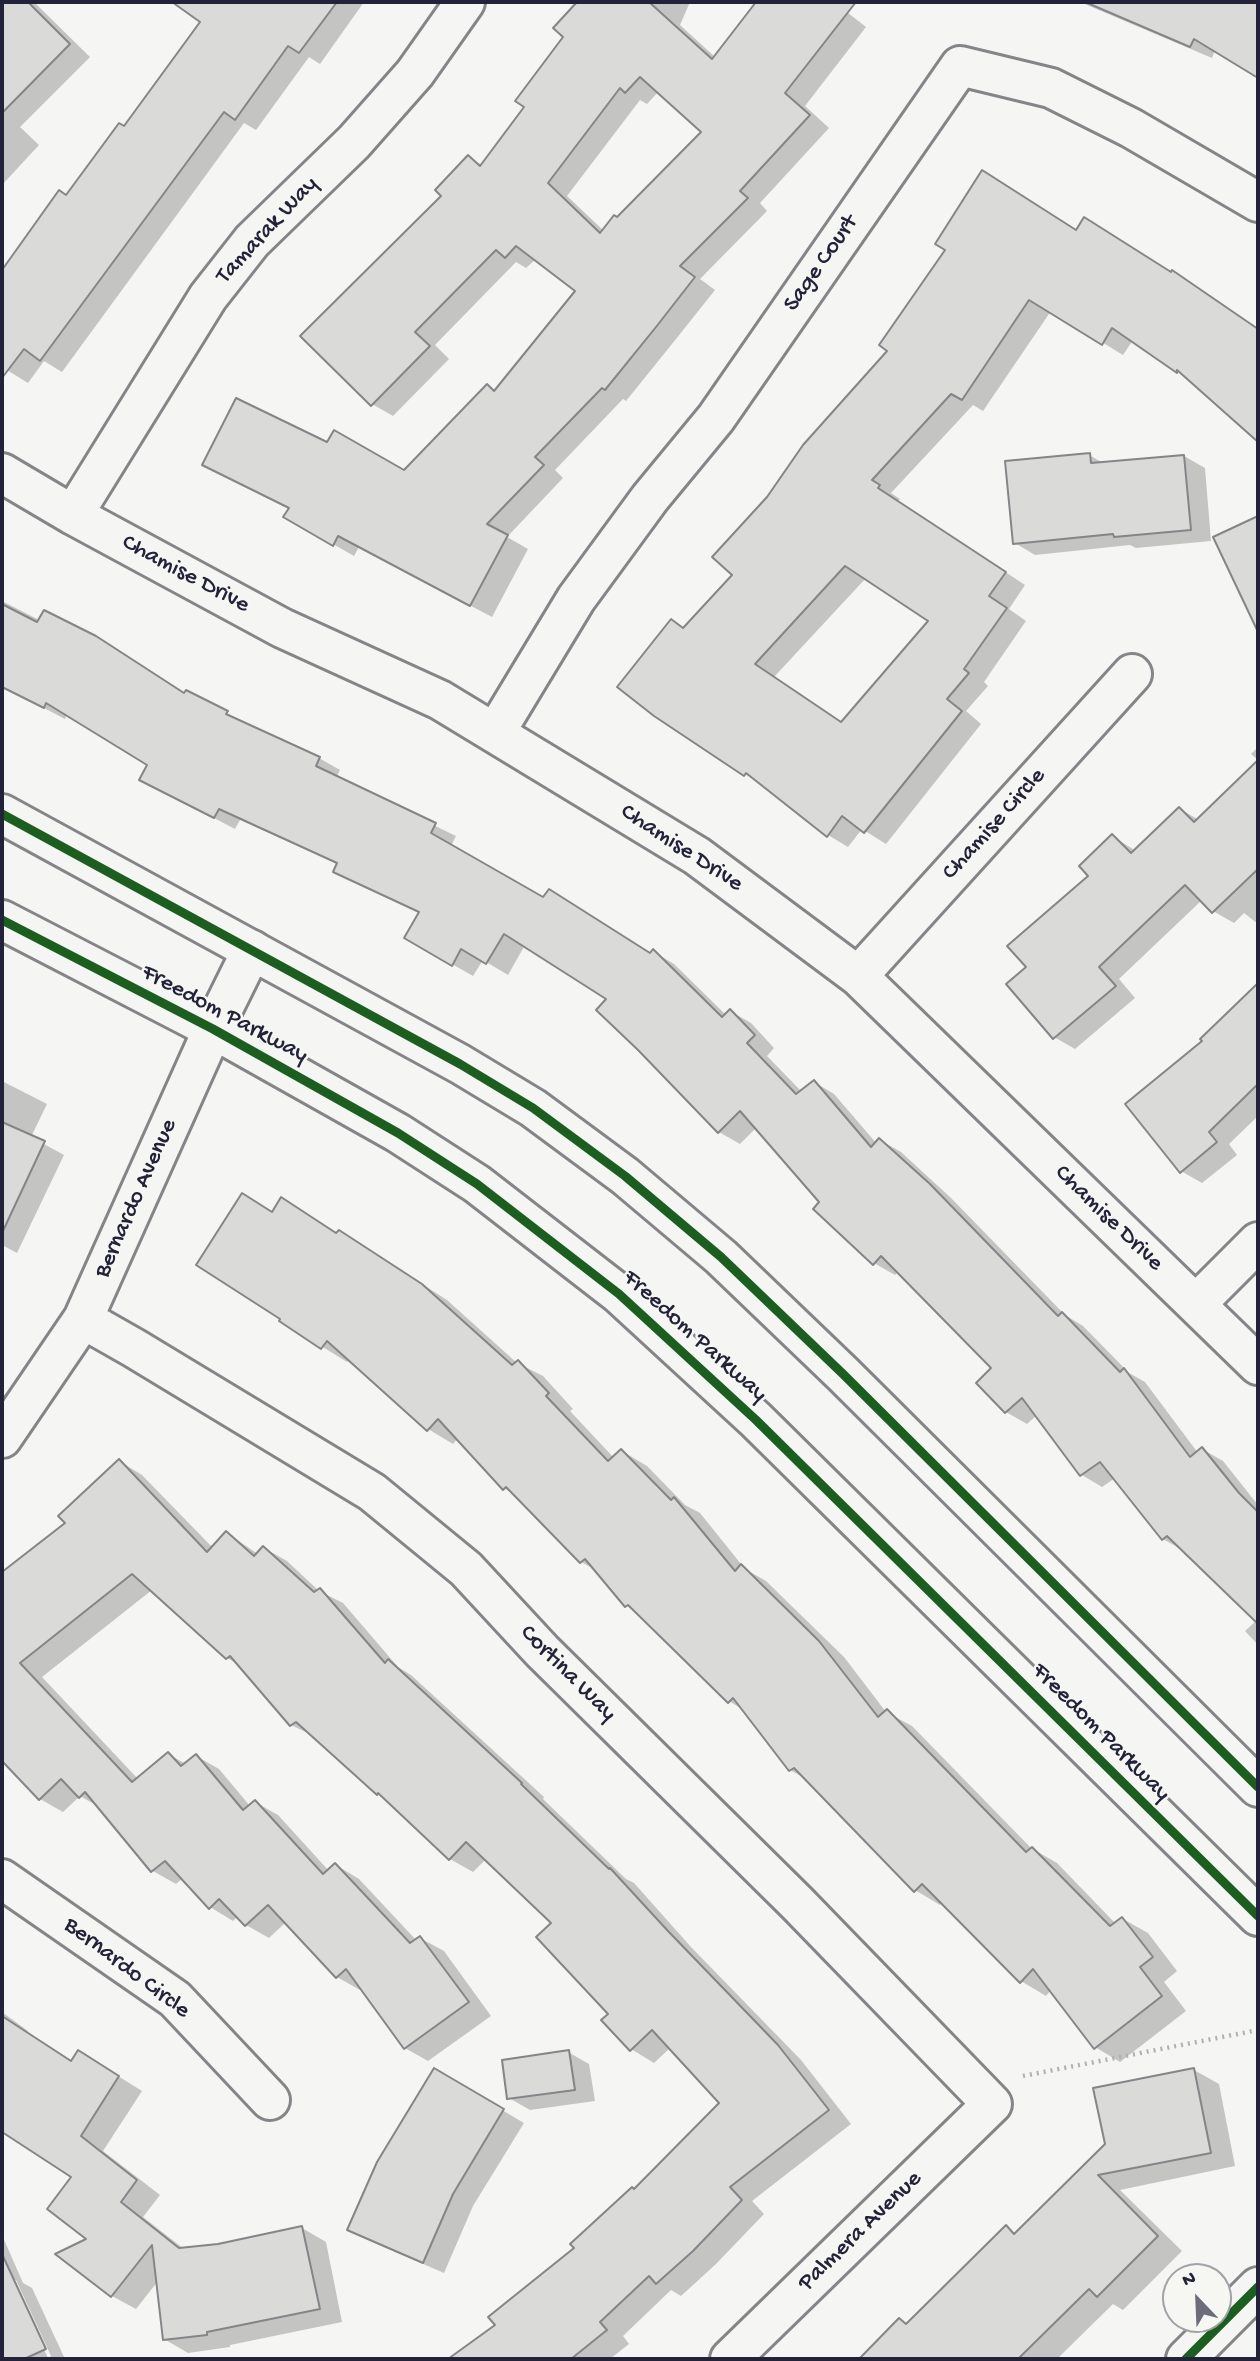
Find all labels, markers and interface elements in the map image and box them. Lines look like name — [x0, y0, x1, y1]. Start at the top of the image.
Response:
street label: Tamarak Way — [211, 171, 325, 291]
street label: Sage Court — [778, 210, 866, 318]
street label: Chamise Drive — [116, 529, 254, 621]
street label: Chamise Circle — [937, 763, 1053, 887]
street label: Chamise Drive — [614, 799, 748, 899]
street label: Freedom Parkway — [136, 959, 312, 1071]
street label: Bernardo Avenue — [89, 1115, 185, 1283]
street label: Chamise Drive — [1047, 1160, 1169, 1278]
street label: Freedom Parkway — [616, 1265, 772, 1409]
street label: Cortina Way — [513, 1620, 621, 1728]
street label: Freedom Parkway — [1025, 1658, 1175, 1808]
street label: Bernardo Circle — [57, 1912, 195, 2026]
street label: Palmera Avenue — [793, 2166, 929, 2298]
north arrow — [1162, 2263, 1232, 2333]
text: N — [1179, 2267, 1200, 2293]

